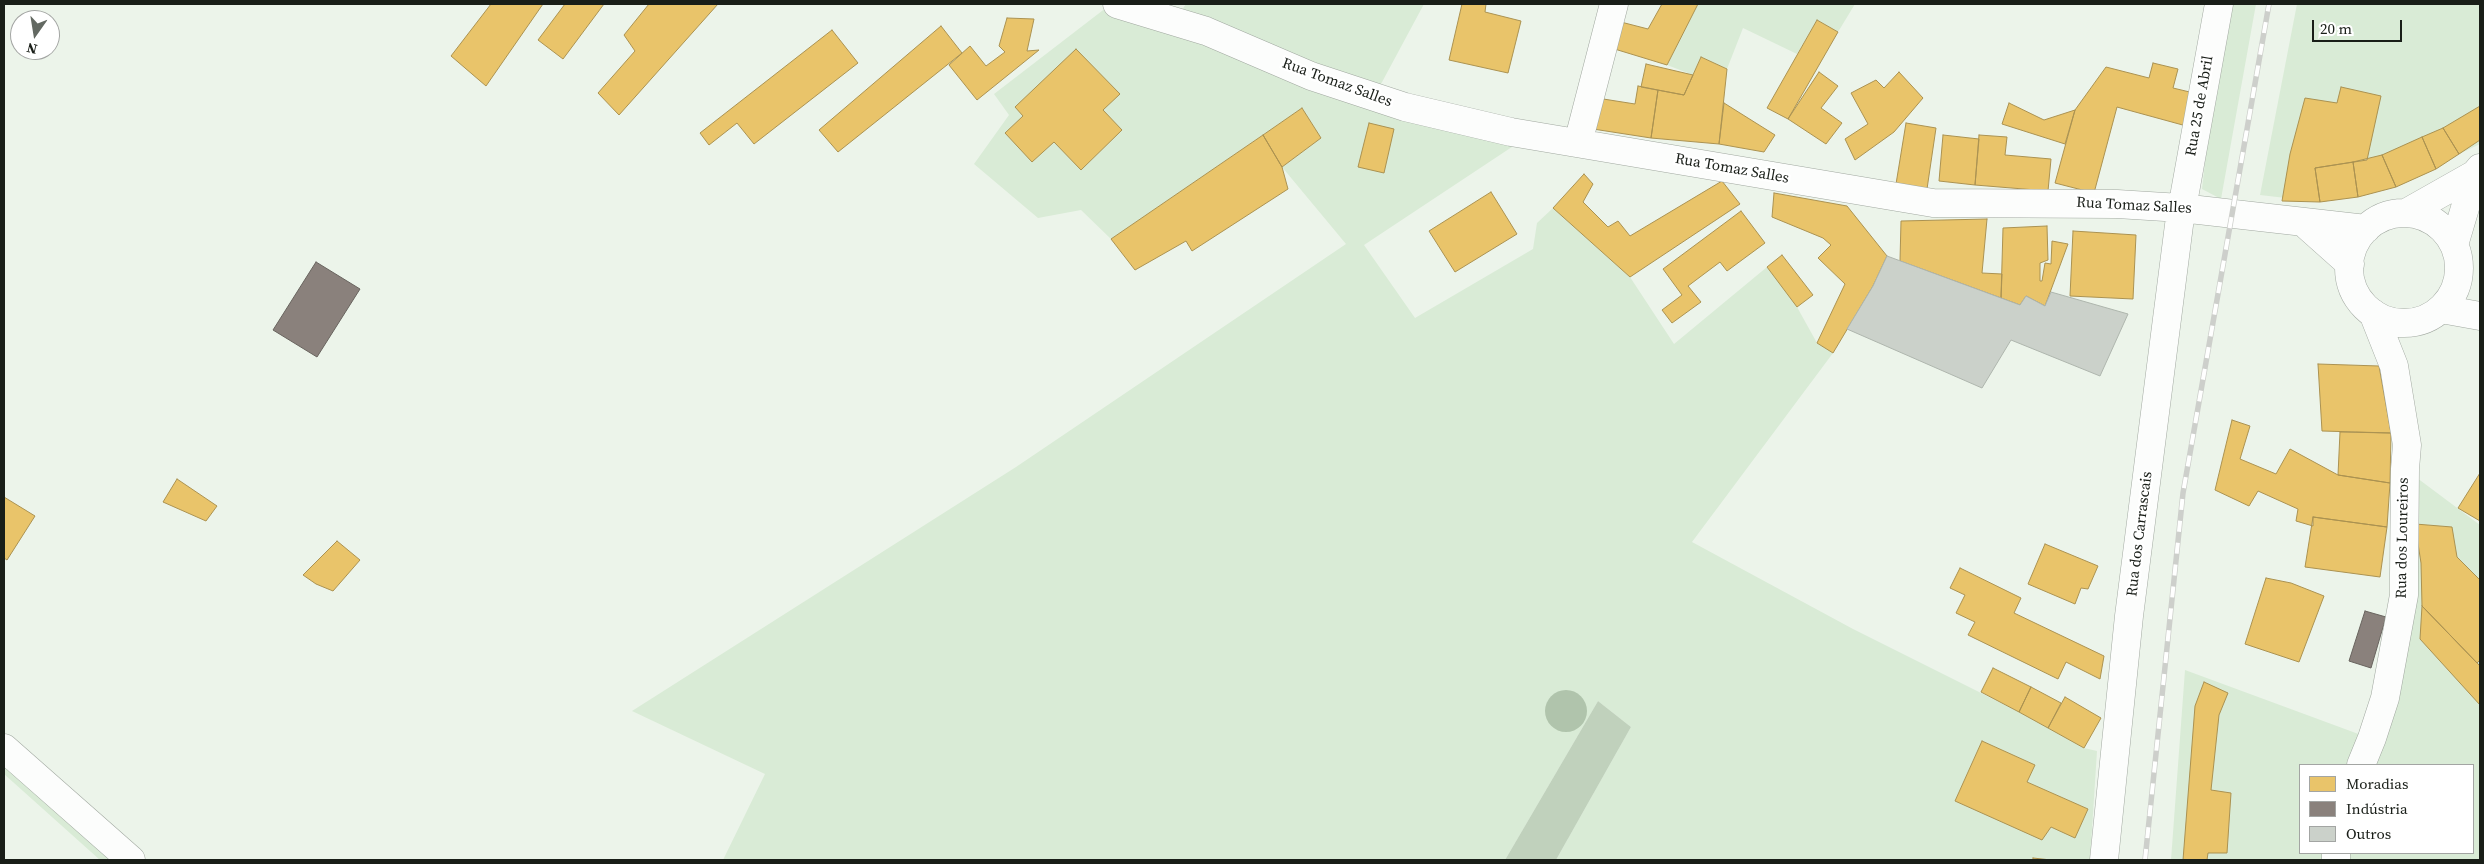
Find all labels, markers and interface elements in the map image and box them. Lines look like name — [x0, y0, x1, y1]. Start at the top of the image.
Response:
north arrow — [10, 10, 60, 60]
scale bar — [2314, 10, 2404, 42]
text: 20 m — [2320, 18, 2352, 39]
text: N — [25, 38, 39, 60]
street label: Rua 25 de Abril — [2182, 54, 2218, 158]
street label: Rua Tomaz Salles — [1280, 55, 1394, 111]
street label: Rua Tomaz Salles — [1674, 150, 1790, 188]
street label: Rua Tomaz Salles — [2076, 194, 2192, 218]
street label: Rua dos Carrascais — [2123, 470, 2157, 598]
street label: Rua dos Loureiros — [2393, 477, 2413, 599]
legend — [2299, 764, 2474, 854]
text: Moradias — [2346, 773, 2408, 794]
text: Indústria — [2346, 798, 2408, 819]
text: Outros — [2346, 823, 2391, 844]

